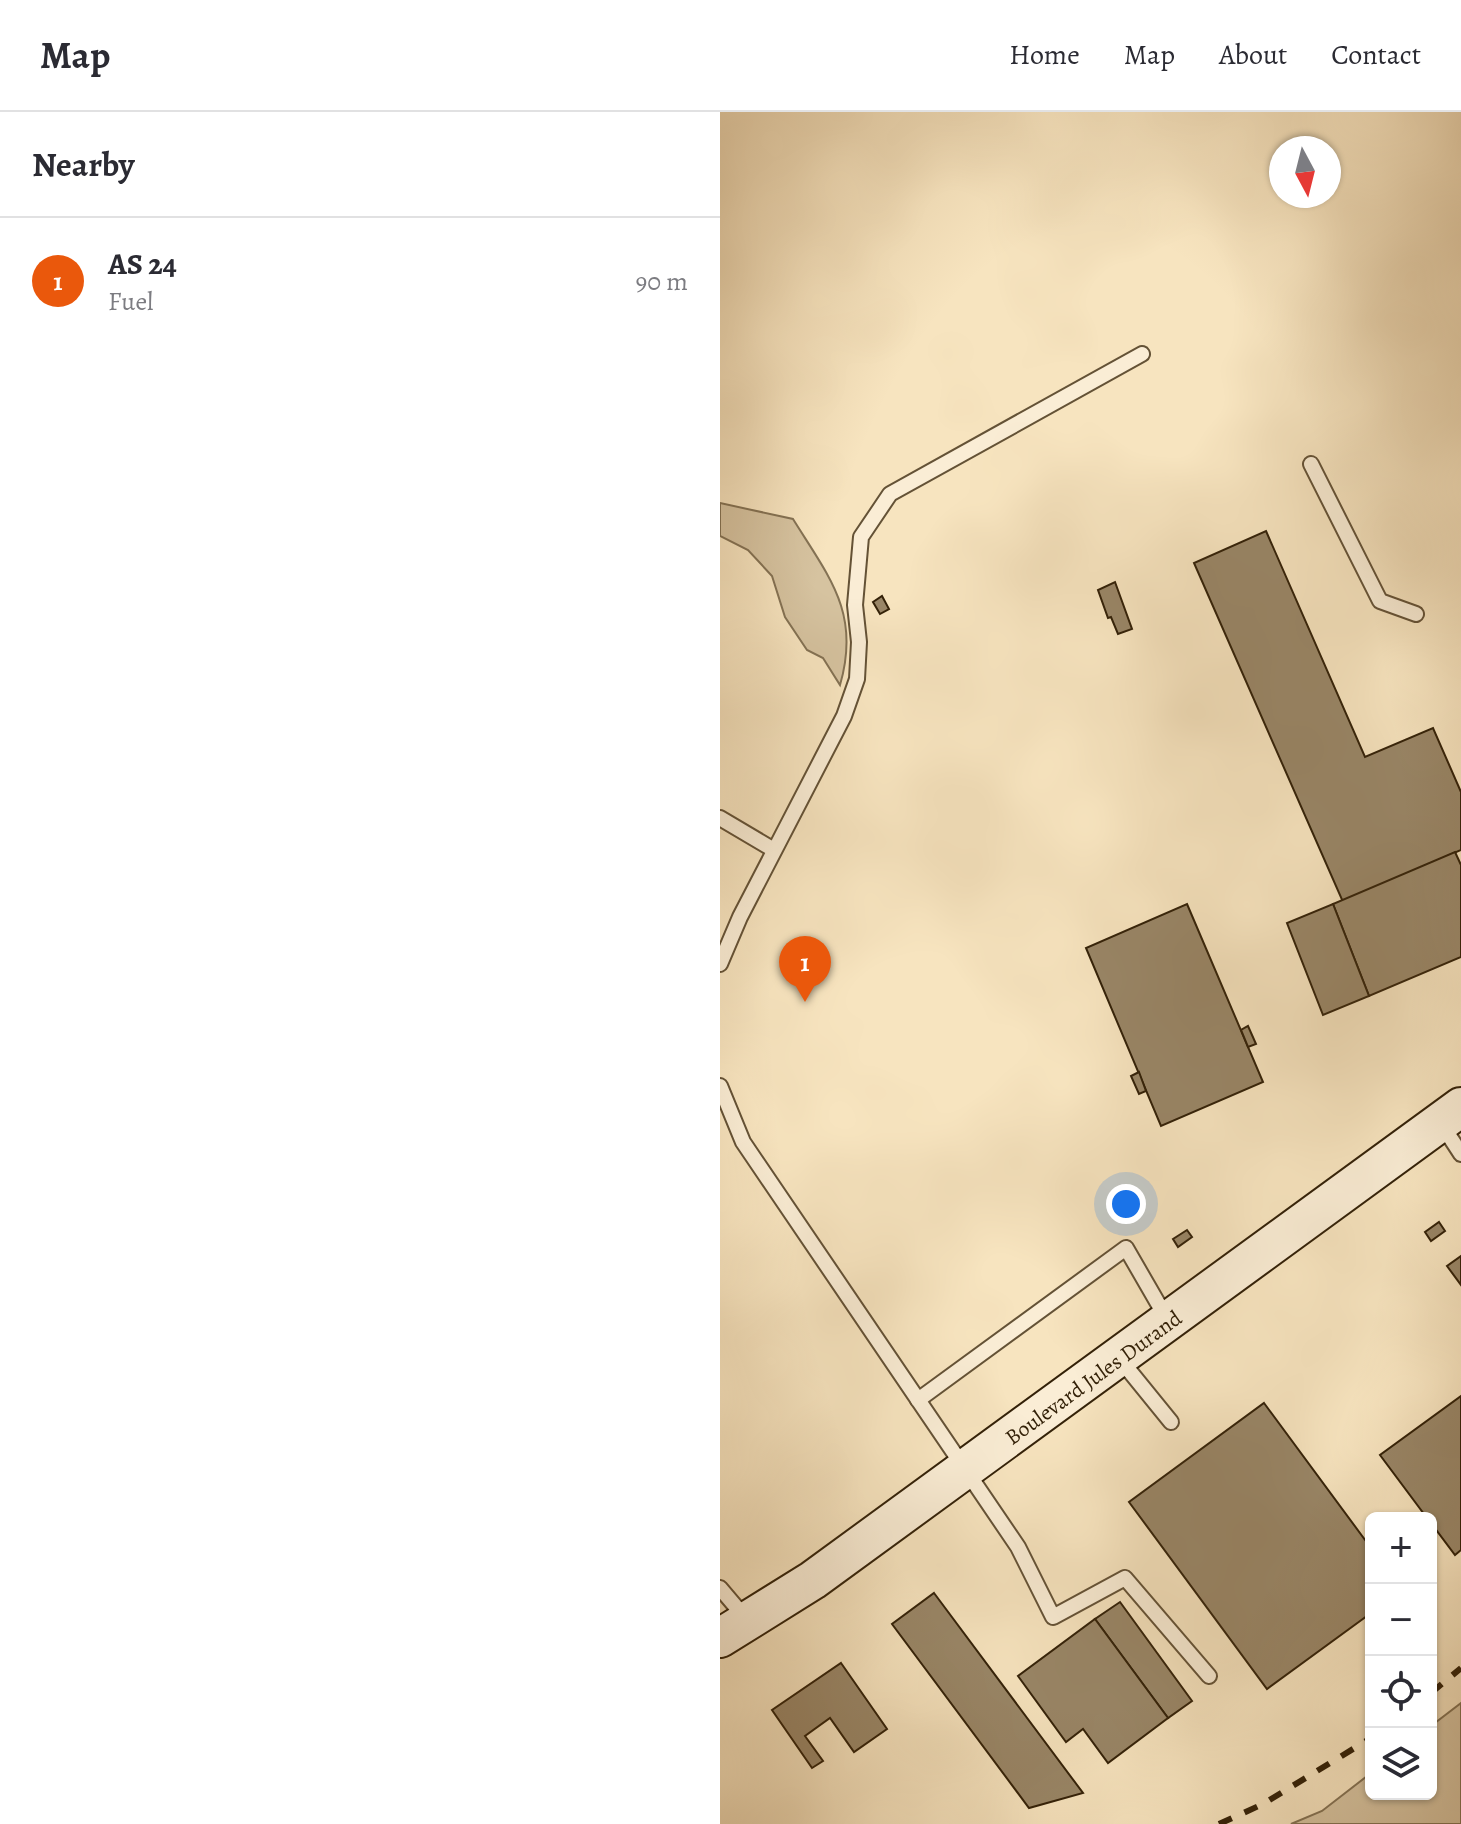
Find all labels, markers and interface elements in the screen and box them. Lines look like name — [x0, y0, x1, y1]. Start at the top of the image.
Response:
text: Map — [40, 29, 110, 81]
text: Home — [1009, 36, 1080, 74]
text: Map — [1124, 36, 1175, 74]
text: About — [1219, 36, 1287, 74]
text: Contact — [1331, 36, 1421, 74]
north arrow — [1269, 136, 1341, 208]
text: Nearby — [32, 141, 135, 188]
text: AS 24 — [108, 244, 177, 284]
text: 1 — [53, 264, 63, 299]
text: 90 m — [636, 264, 688, 299]
text: Fuel — [108, 284, 153, 319]
pin: 1 — [779, 936, 831, 1002]
your location — [1106, 1184, 1146, 1224]
street label: Boulevard Jules Durand — [999, 1303, 1188, 1452]
map controls — [1365, 1512, 1437, 1800]
button: + — [1365, 1512, 1437, 1584]
button: − — [1365, 1584, 1437, 1656]
button: locate — [1365, 1656, 1437, 1728]
button: layers — [1365, 1728, 1437, 1800]

